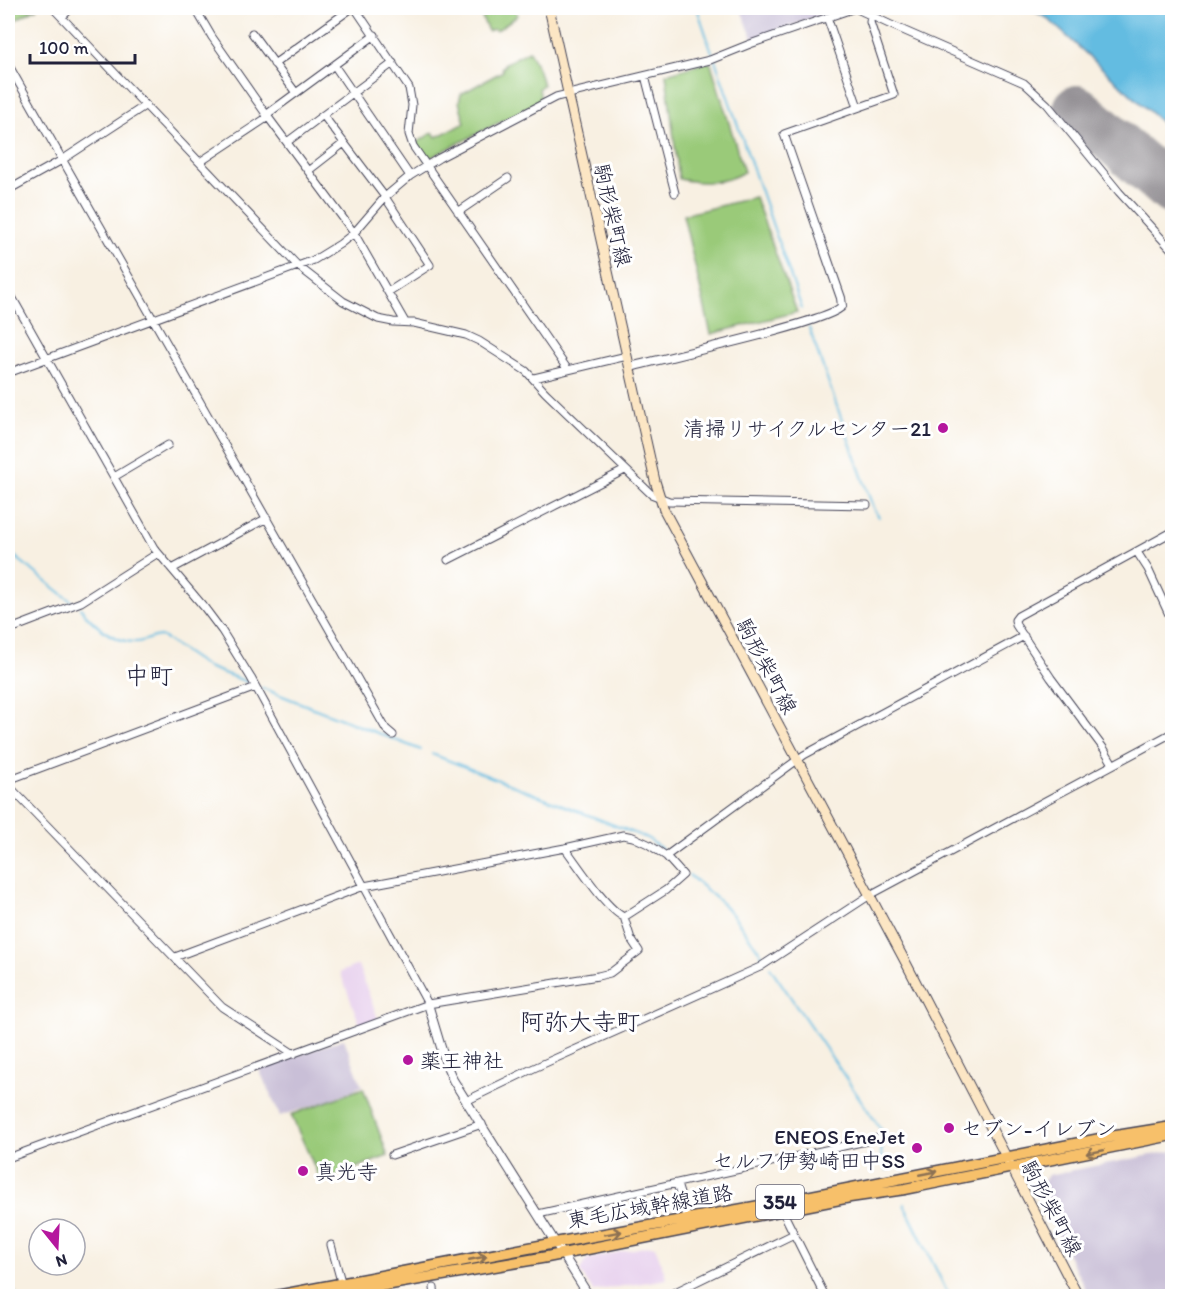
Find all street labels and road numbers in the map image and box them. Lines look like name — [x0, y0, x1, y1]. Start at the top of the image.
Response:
street label: 駒形柴町線 — [589, 161, 637, 269]
street label: 駒形柴町線 — [731, 614, 803, 718]
street label: 駒形柴町線 — [1016, 1156, 1088, 1260]
street label: 東毛広域幹線道路 — [565, 1179, 735, 1233]
road number: 354 — [756, 1185, 804, 1219]

